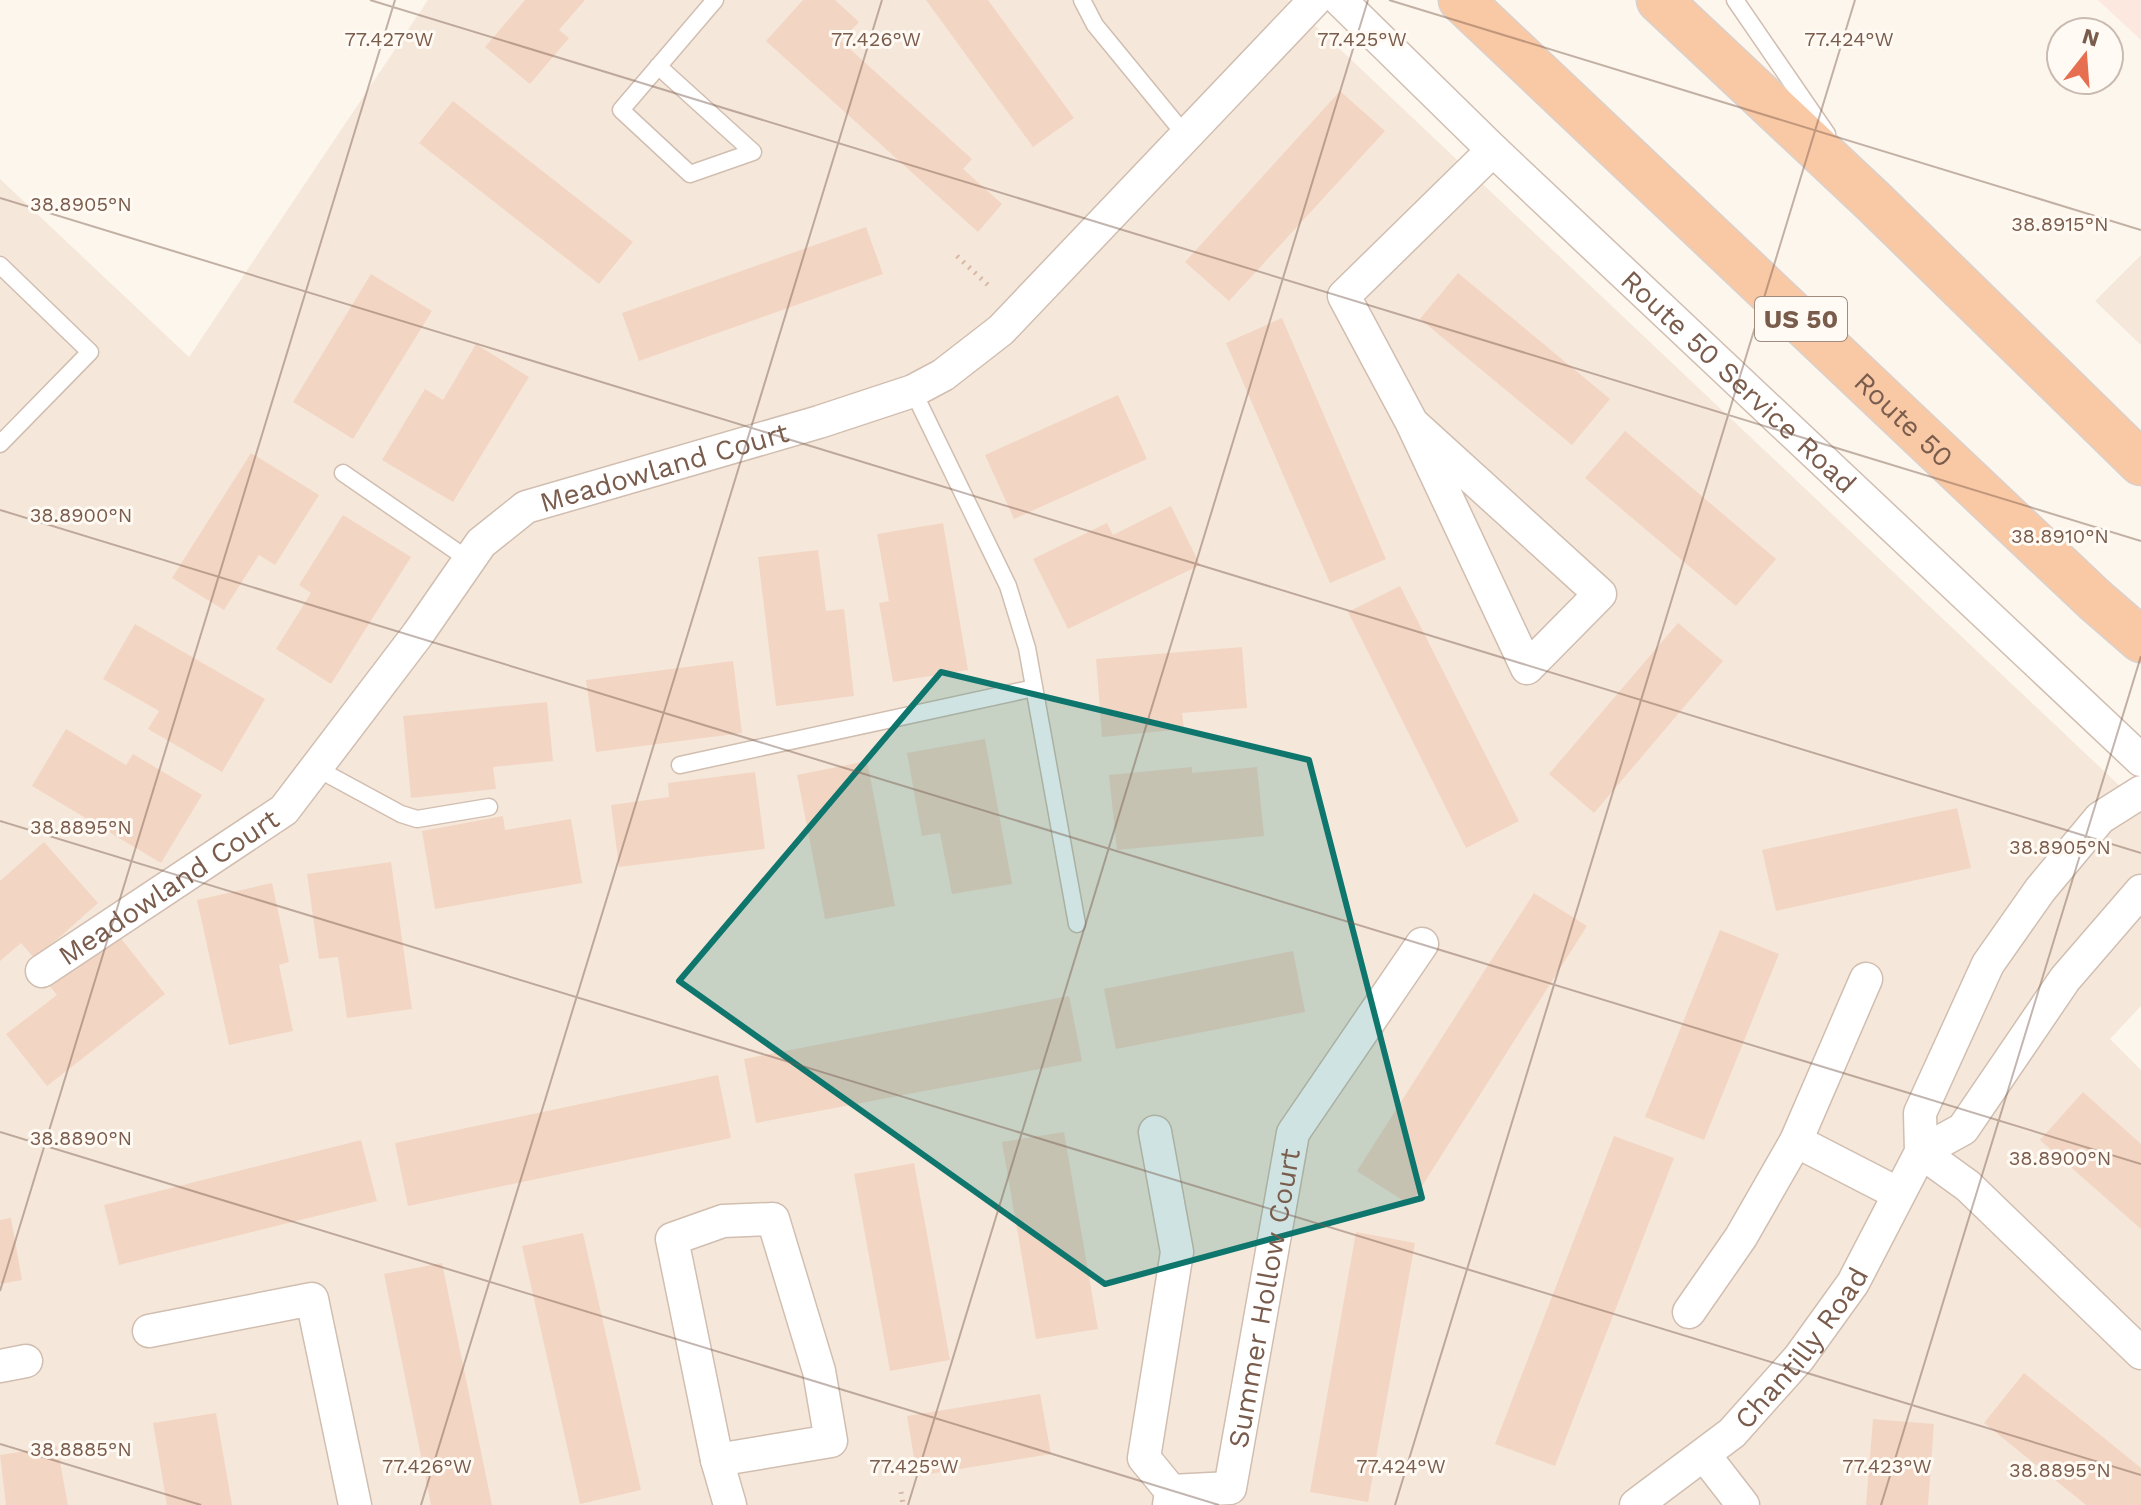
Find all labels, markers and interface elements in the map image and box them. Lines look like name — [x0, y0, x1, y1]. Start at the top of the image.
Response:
north arrow — [2045, 16, 2125, 96]
text: N — [2079, 23, 2102, 52]
text: 77.427°W — [345, 27, 433, 51]
text: 77.426°W — [831, 27, 921, 51]
text: 77.425°W — [1317, 27, 1407, 51]
text: 77.424°W — [1804, 27, 1894, 51]
text: 38.8905°N — [30, 192, 132, 216]
text: 38.8915°N — [2011, 212, 2109, 236]
street label: Route 50 Service Road — [1614, 263, 1863, 500]
road number: US 50 — [1755, 297, 1847, 341]
street label: Route 50 — [1848, 365, 1960, 474]
street label: Meadowland Court — [536, 416, 793, 519]
text: 38.8900°N — [30, 503, 132, 527]
text: 38.8910°N — [2011, 524, 2109, 548]
street label: Meadowland Court — [52, 802, 285, 972]
text: 38.8895°N — [30, 815, 132, 839]
text: 38.8905°N — [2009, 835, 2111, 859]
text: 38.8890°N — [30, 1126, 132, 1150]
street label: Summer Hollow Court — [1221, 1146, 1307, 1450]
text: 38.8900°N — [2009, 1146, 2111, 1170]
street label: Chantilly Road — [1728, 1262, 1875, 1436]
text: 38.8885°N — [30, 1437, 132, 1461]
text: 77.426°W — [382, 1454, 472, 1478]
text: 77.425°W — [869, 1454, 959, 1478]
text: 77.424°W — [1356, 1454, 1446, 1478]
text: 77.423°W — [1842, 1454, 1932, 1478]
text: 38.8895°N — [2009, 1458, 2111, 1482]

